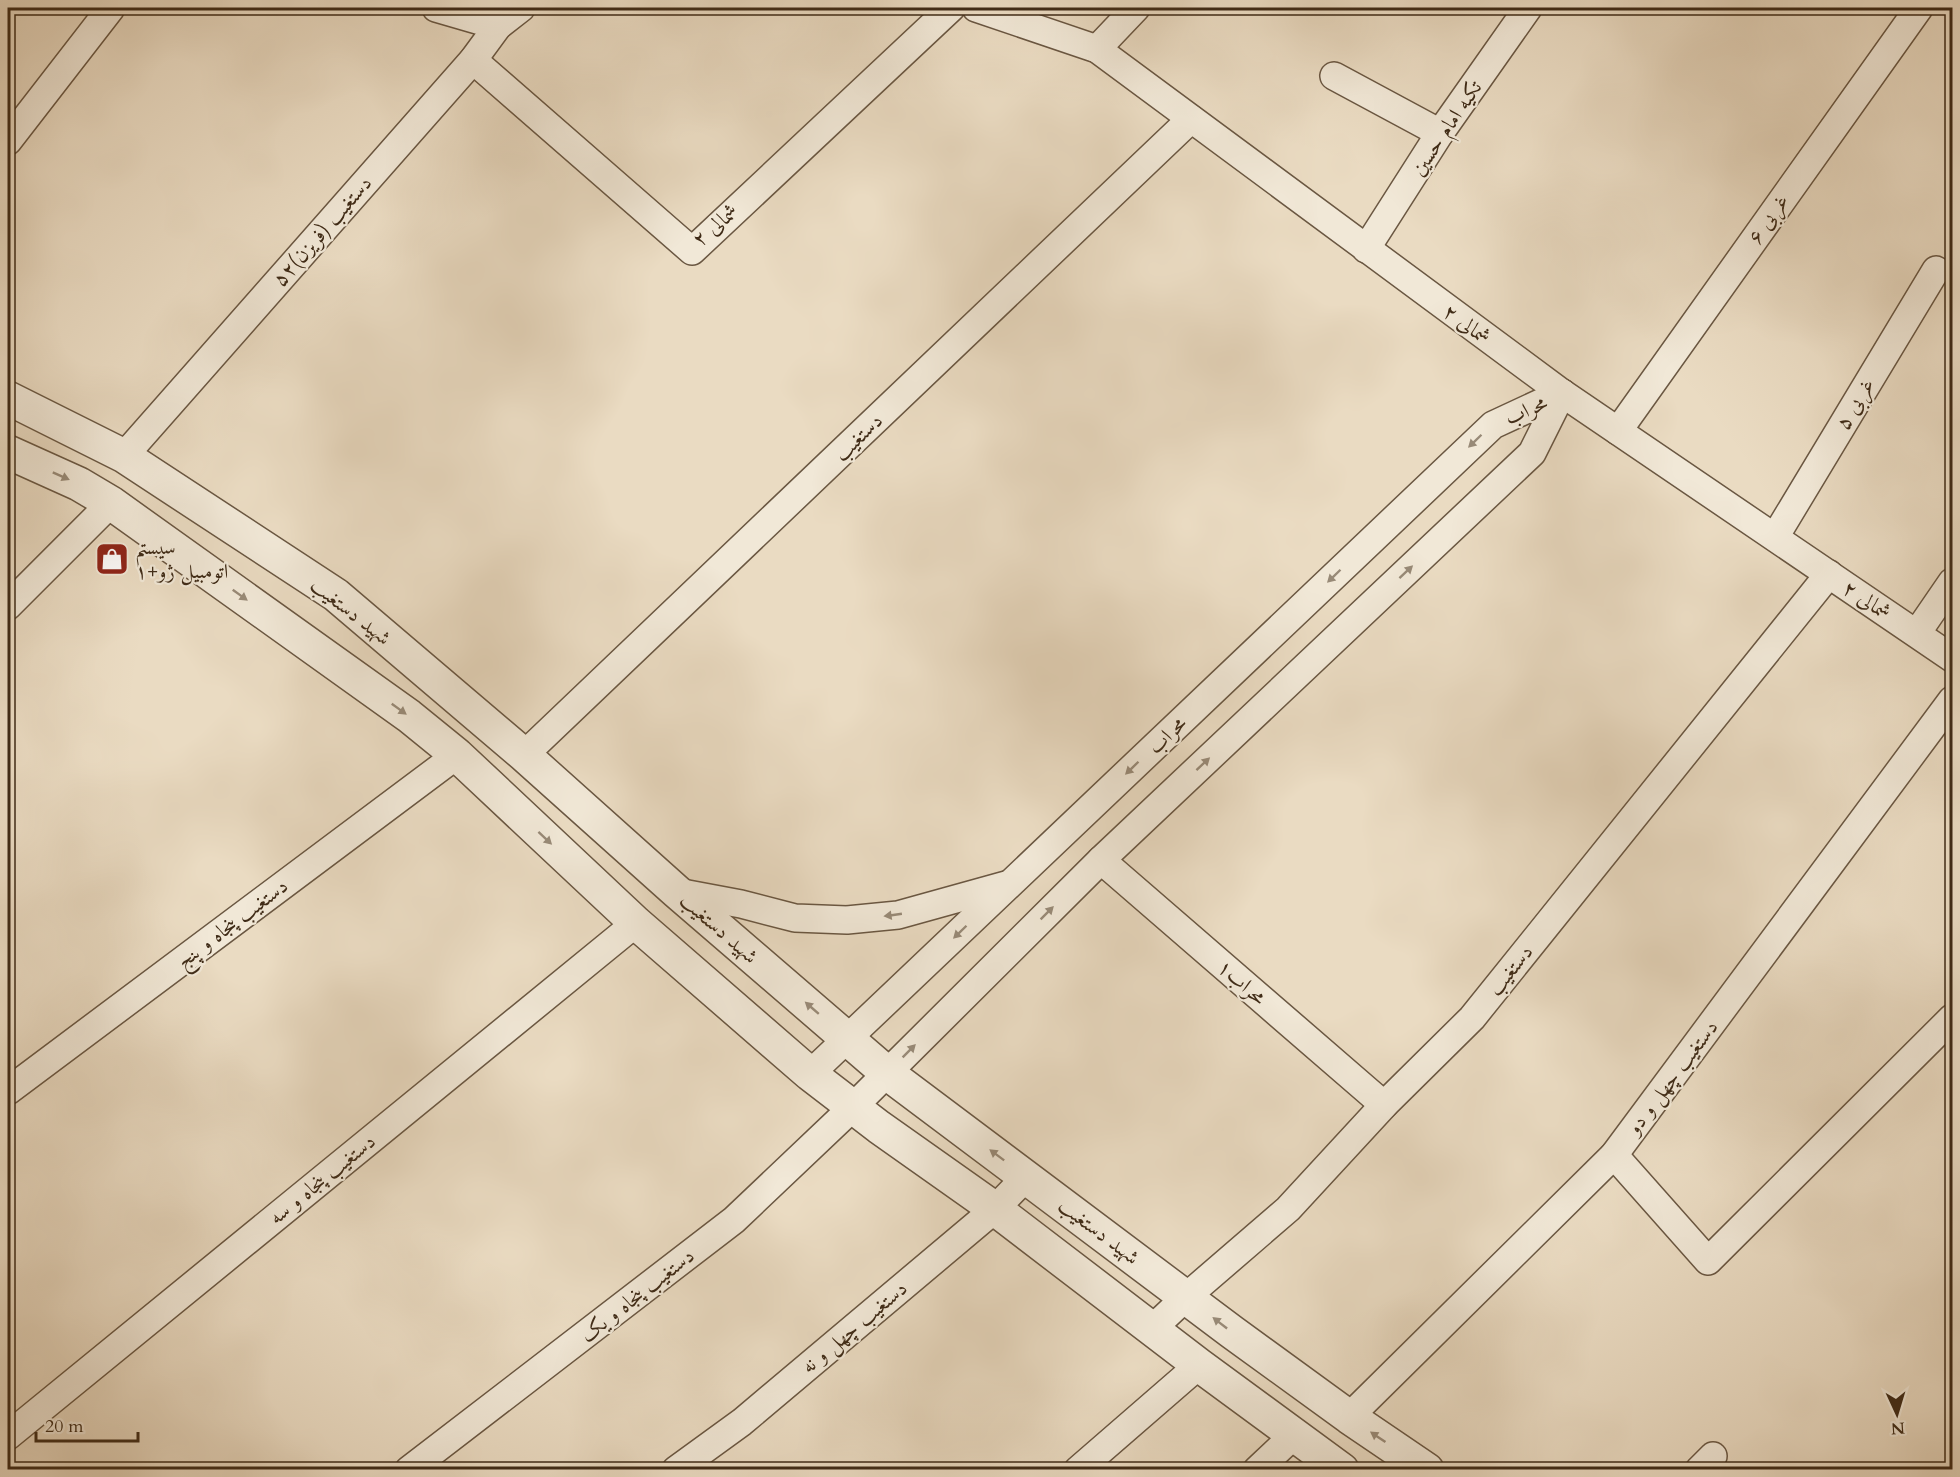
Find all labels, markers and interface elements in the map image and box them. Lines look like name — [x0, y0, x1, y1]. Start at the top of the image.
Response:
street label: تکیه امام حسین — [1404, 74, 1492, 183]
street label: دستغیب (فریزن)۵۲ — [266, 170, 379, 293]
street label: غربی ۶ — [1741, 188, 1796, 250]
street label: ۲ شمالی — [686, 197, 745, 253]
street label: ۲ شمالی — [1437, 297, 1496, 352]
street label: غربی ۵ — [1829, 373, 1882, 435]
street label: محراب — [1500, 388, 1552, 433]
street label: دستغیب — [827, 407, 889, 468]
one-way arrow — [1469, 434, 1483, 448]
one-way arrow — [52, 472, 69, 481]
place label: سیستم اتومبیل ژو+۱ — [135, 533, 228, 586]
shop icon: سیستم اتومبیل ژو+۱ — [94, 541, 130, 577]
one-way arrow — [1398, 566, 1413, 579]
one-way arrow — [1326, 569, 1341, 583]
street label: شهید دستغیب — [304, 571, 397, 652]
street label: ۲ شمالی — [1837, 574, 1897, 627]
one-way arrow — [233, 589, 248, 601]
one-way arrow — [391, 703, 407, 715]
street label: محراب — [1141, 709, 1193, 761]
one-way arrow — [1196, 757, 1210, 771]
one-way arrow — [1124, 761, 1139, 775]
one-way arrow — [538, 831, 553, 845]
street label: دستغیب پنجاه و پنج — [170, 872, 297, 978]
street label: شهید دستغیب — [673, 886, 764, 971]
one-way arrow — [1040, 907, 1054, 921]
one-way arrow — [883, 910, 902, 919]
one-way arrow — [953, 924, 967, 938]
street label: دستغیب — [1481, 939, 1540, 1002]
street label: محراب۱ — [1211, 953, 1273, 1012]
one-way arrow — [805, 1002, 820, 1015]
street label: دستغیب چهل و دو — [1619, 1014, 1725, 1142]
one-way arrow — [902, 1043, 916, 1058]
street label: دستغیب پنجاه و سه — [263, 1127, 382, 1232]
one-way arrow — [989, 1149, 1005, 1162]
street label: شهید دستغیب — [1052, 1191, 1146, 1272]
street label: دستغیب پنجاه و یک — [574, 1242, 701, 1349]
street label: دستغیب چهل و نه — [795, 1274, 914, 1380]
one-way arrow — [1212, 1317, 1228, 1330]
north arrow — [1867, 1384, 1927, 1444]
scale bar — [36, 1405, 138, 1443]
text: 20 m — [45, 1414, 84, 1439]
text: N — [1890, 1417, 1906, 1439]
one-way arrow — [1371, 1431, 1387, 1443]

